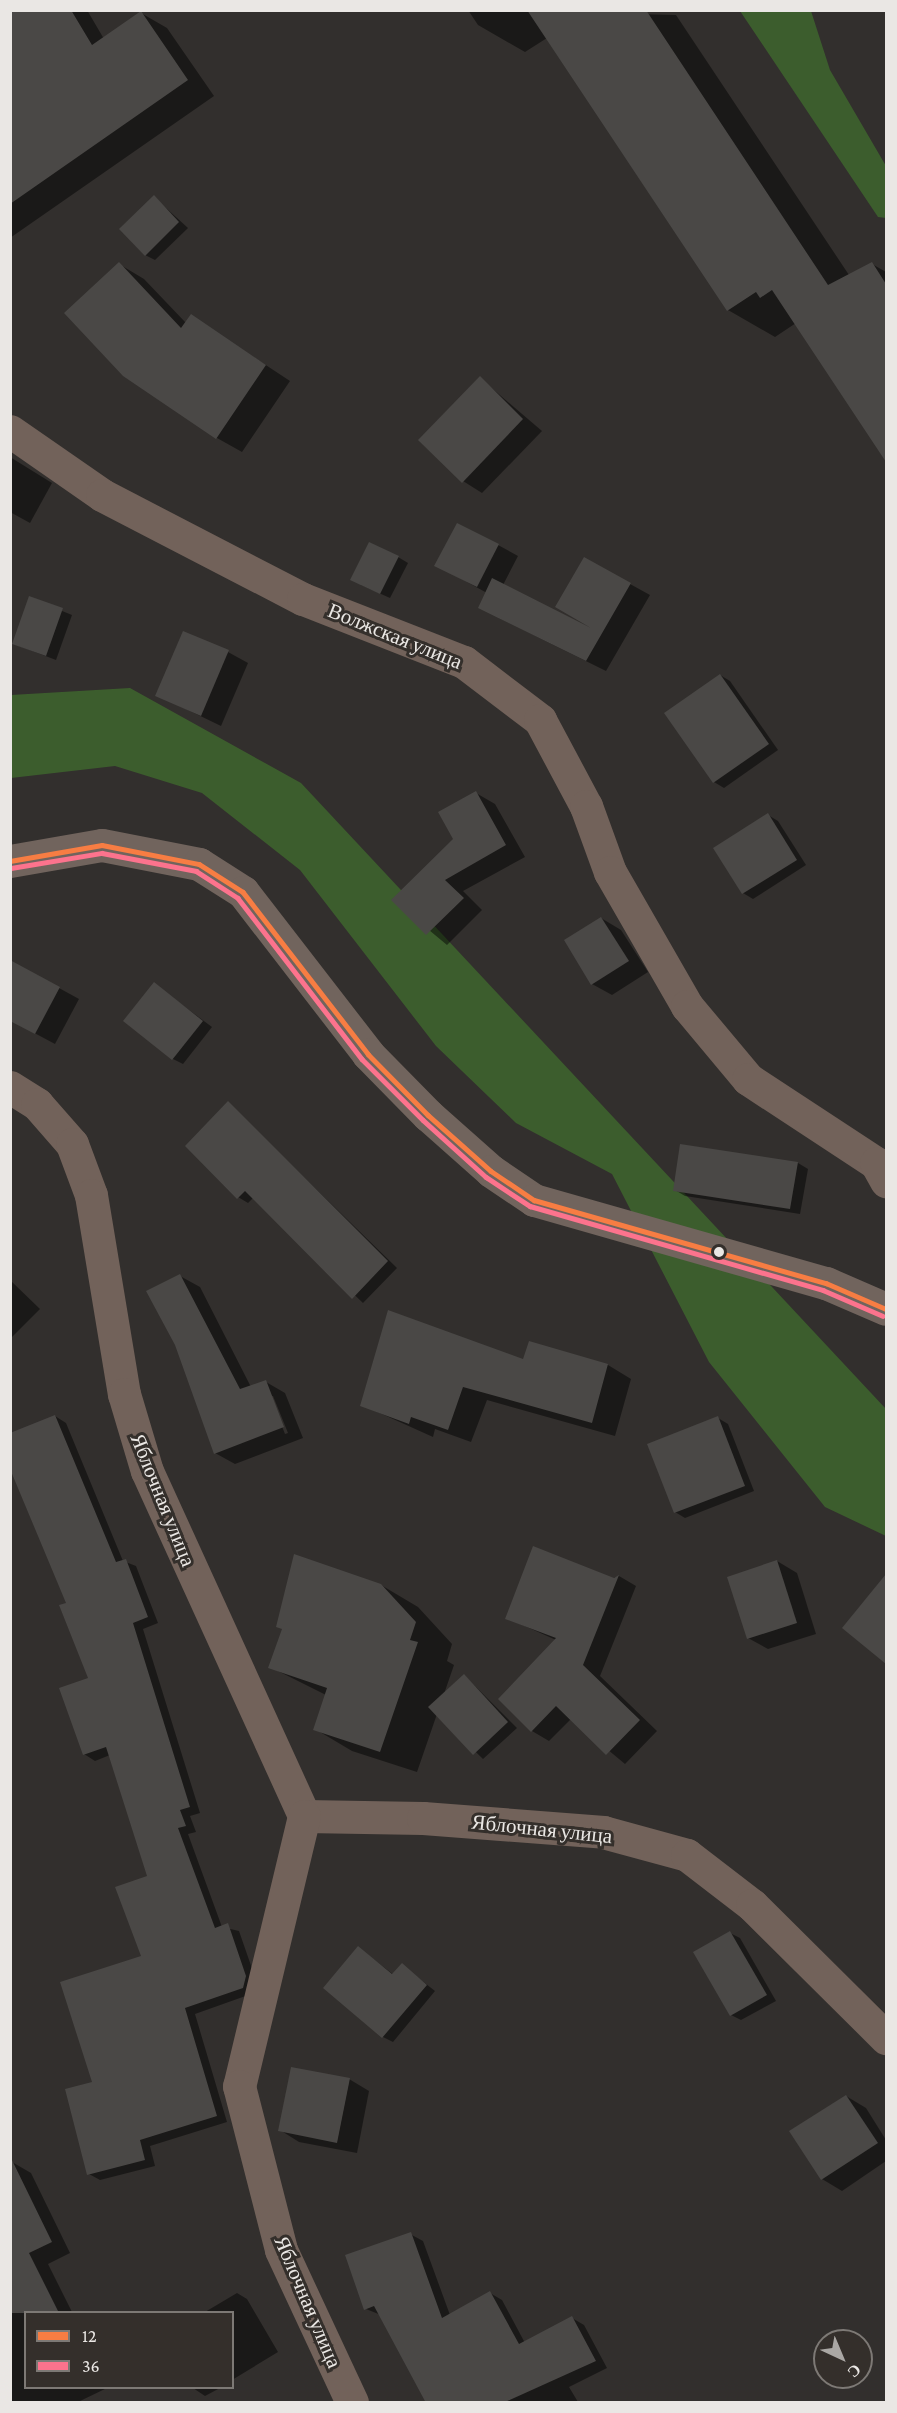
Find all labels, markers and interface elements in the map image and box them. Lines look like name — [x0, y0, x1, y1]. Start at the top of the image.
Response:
street label: Волжская улица — [324, 598, 466, 674]
unlabelled marker — [713, 1246, 725, 1258]
street label: Яблочная улица — [125, 1430, 201, 1570]
street label: Яблочная улица — [470, 1809, 614, 1849]
street label: Яблочная улица — [269, 2232, 347, 2372]
legend — [24, 2311, 234, 2389]
text: 12 — [82, 2326, 97, 2346]
north arrow — [813, 2329, 873, 2389]
text: 36 — [82, 2356, 100, 2376]
text: С — [844, 2361, 865, 2381]

